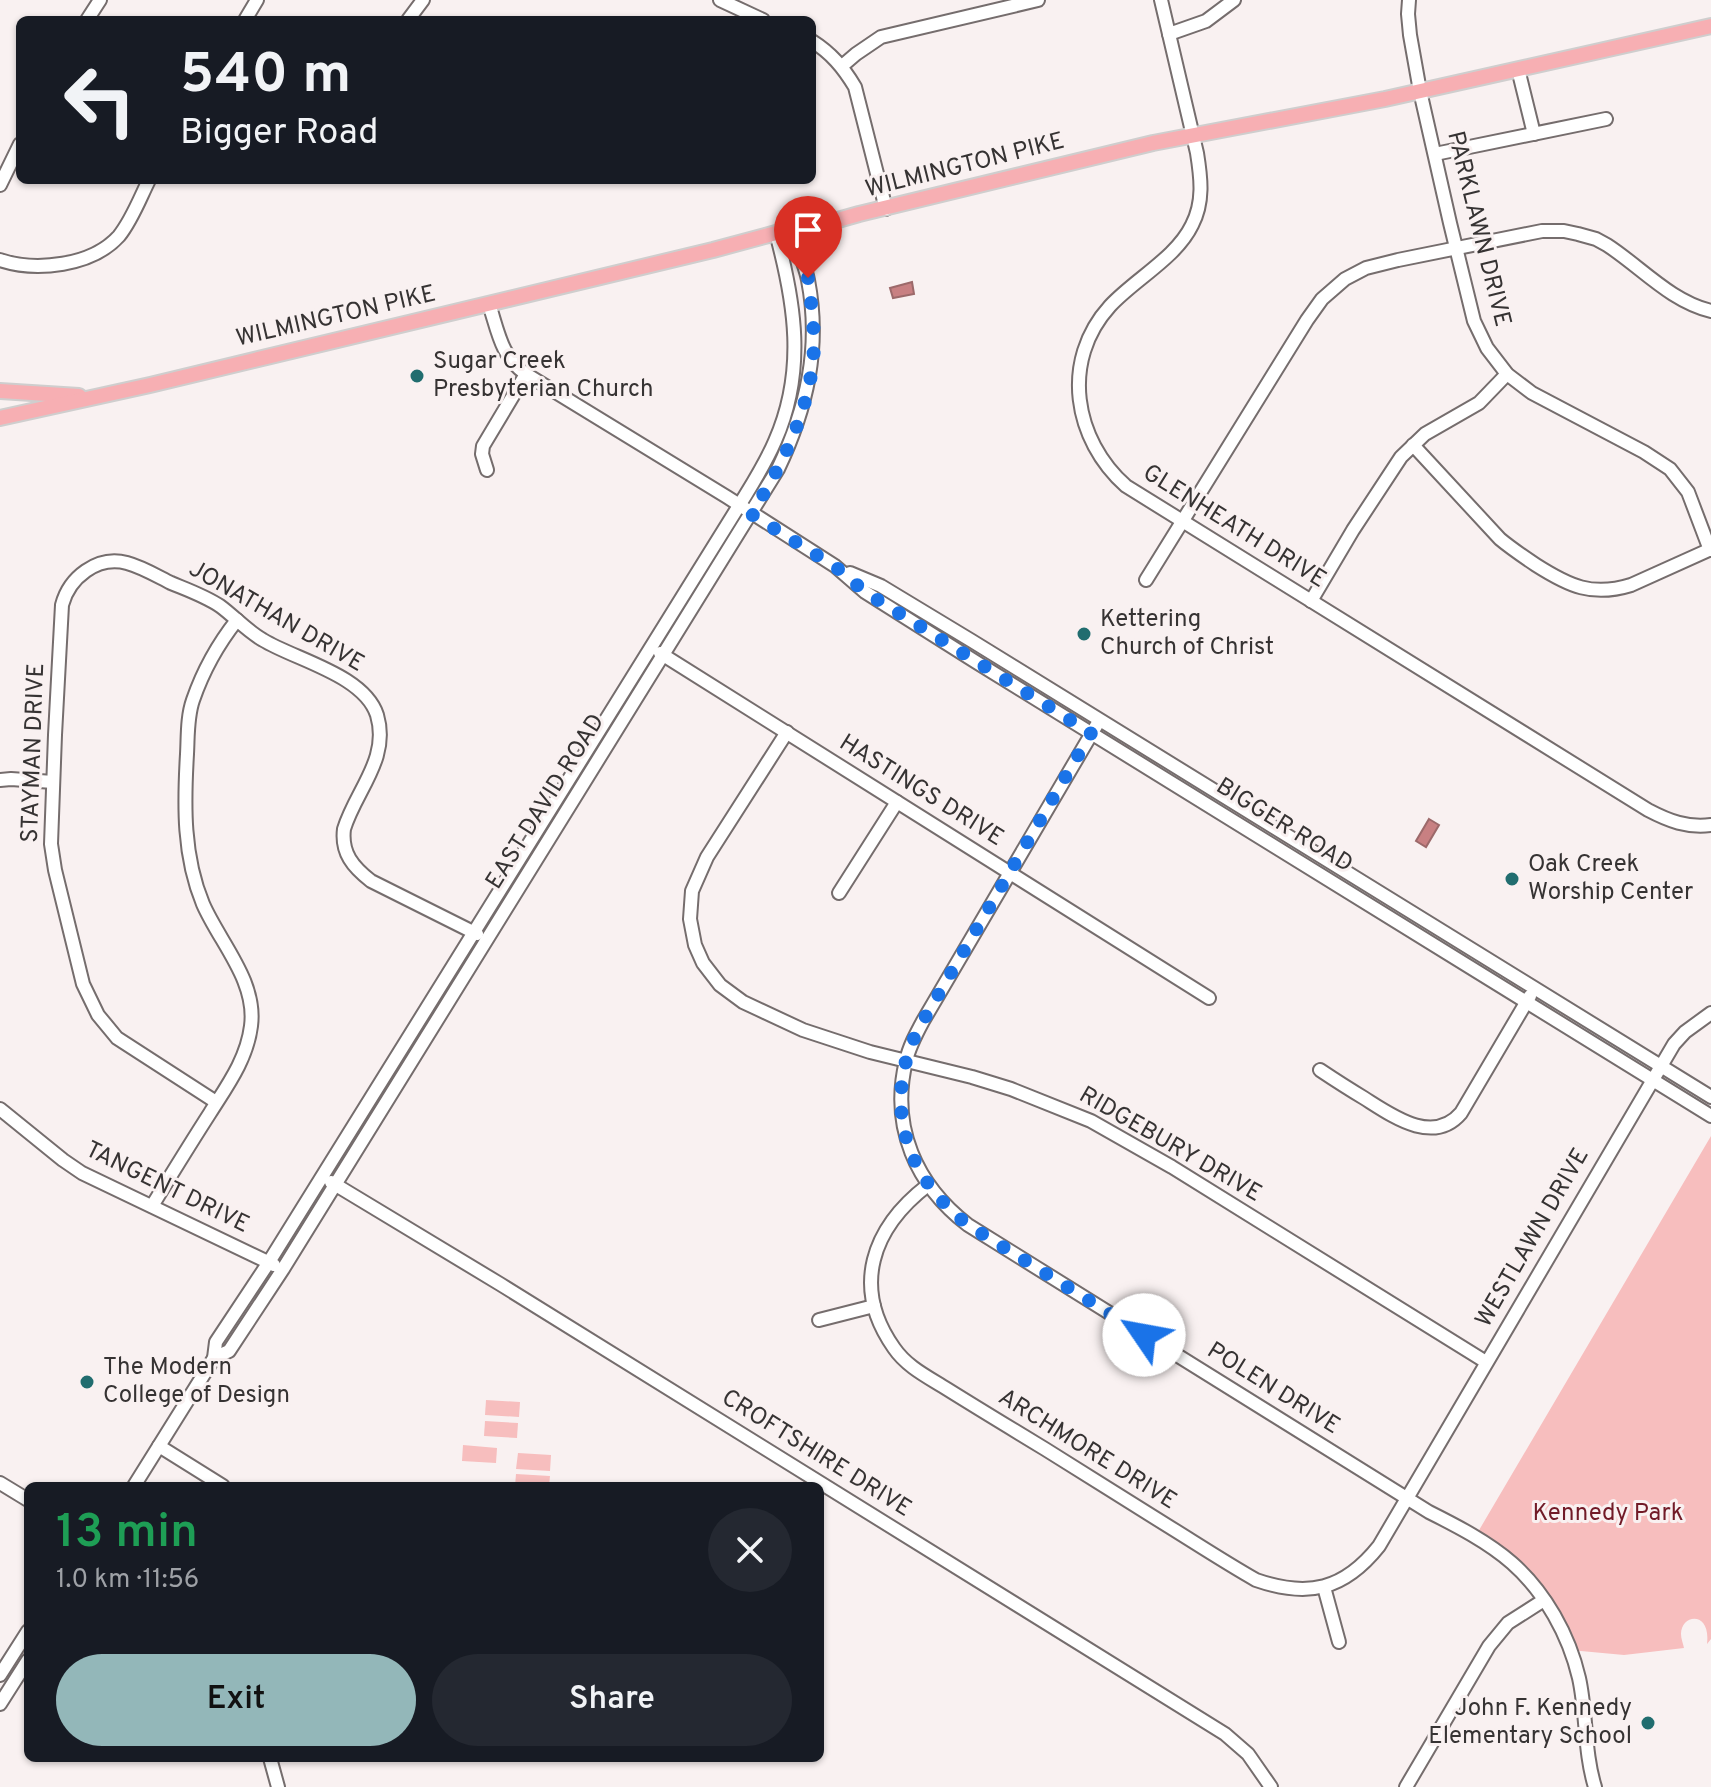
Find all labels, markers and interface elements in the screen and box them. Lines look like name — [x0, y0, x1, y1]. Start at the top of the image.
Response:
text: 540 m — [180, 42, 351, 112]
icon: left — [48, 48, 152, 152]
text: Bigger Road — [180, 111, 378, 157]
street label: WILMINGTON PIKE — [862, 127, 1068, 205]
street label: PARKLAWN DRIVE — [1439, 128, 1517, 330]
pin — [774, 196, 842, 278]
icon: arrive — [786, 208, 830, 252]
street label: WILMINGTON PIKE — [233, 279, 439, 355]
place label: Sugar Creek Presbyterian Church — [433, 347, 653, 405]
marker: Sugar Creek Presbyterian Church — [408, 367, 426, 385]
street label: GLENHEATH DRIVE — [1137, 458, 1331, 596]
street label: JONATHAN DRIVE — [183, 555, 369, 679]
place label: Kettering Church of Christ — [1100, 605, 1274, 663]
marker: Kettering Church of Christ — [1075, 625, 1093, 643]
street label: STAYMAN DRIVE — [16, 663, 52, 843]
street label: EAST DAVID ROAD — [480, 709, 612, 895]
street label: HASTINGS DRIVE — [833, 728, 1009, 854]
street label: BIGGER ROAD — [1210, 772, 1358, 880]
place label: Oak Creek Worship Center — [1528, 850, 1693, 908]
marker: Oak Creek Worship Center — [1503, 870, 1521, 888]
street label: RIDGEBURY DRIVE — [1073, 1081, 1267, 1209]
street label: TANGENT DRIVE — [80, 1135, 254, 1241]
street label: WESTLAWN DRIVE — [1470, 1143, 1596, 1333]
position arrow — [1102, 1293, 1186, 1377]
street label: POLEN DRIVE — [1201, 1336, 1345, 1442]
place label: The Modern College of Design — [103, 1353, 290, 1411]
marker: The Modern College of Design — [78, 1373, 96, 1391]
street label: CROFTSHIRE DRIVE — [715, 1383, 917, 1525]
street label: ARCHMORE DRIVE — [992, 1383, 1182, 1517]
park label: Kennedy Park — [1533, 1499, 1683, 1529]
text: 13 min — [56, 1504, 198, 1564]
button: close — [708, 1508, 792, 1592]
text: 1.0 km · 11:56 — [56, 1564, 199, 1597]
button: Exit — [56, 1654, 416, 1746]
button: Share — [432, 1654, 792, 1746]
place label: John F. Kennedy Elementary School — [1428, 1694, 1632, 1752]
marker: John F. Kennedy Elementary School — [1639, 1714, 1657, 1732]

